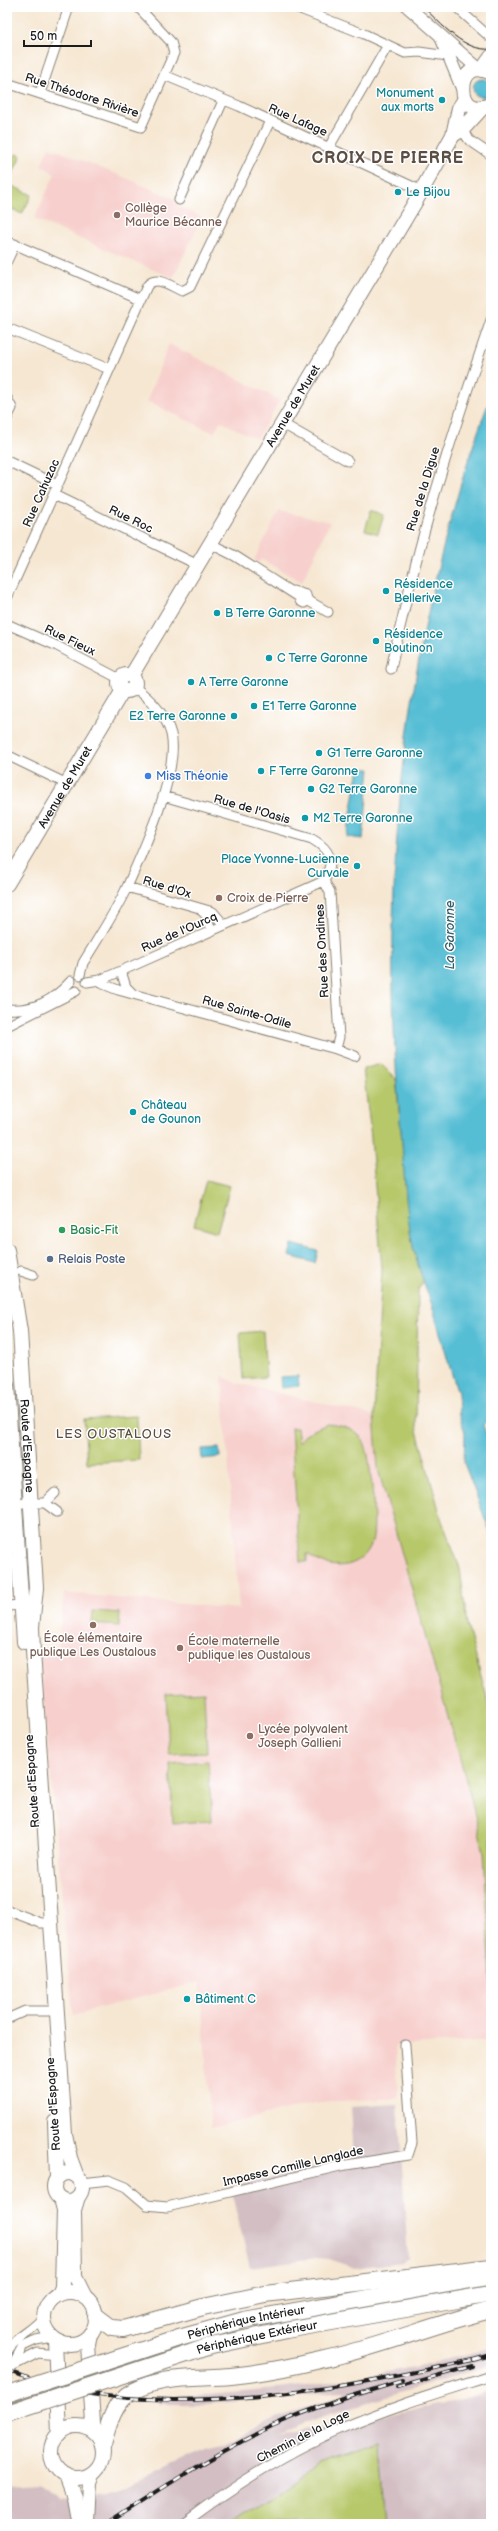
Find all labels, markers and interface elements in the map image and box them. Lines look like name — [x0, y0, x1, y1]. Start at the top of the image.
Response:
scale bar — [24, 22, 91, 48]
text: 50 m — [30, 29, 57, 44]
street label: Rue Théodore Rivière — [23, 70, 141, 121]
place label: Monument aux morts — [376, 86, 434, 115]
marker: Monument aux morts — [437, 95, 447, 105]
street label: Rue Lafage — [266, 101, 330, 140]
district label: CROIX DE PIERRE — [312, 149, 464, 168]
place label: Le Bijou — [406, 185, 450, 200]
marker: Le Bijou — [393, 187, 403, 197]
place label: Collège Maurice Bécanne — [125, 201, 222, 230]
marker: Collège Maurice Bécanne — [112, 210, 122, 220]
street label: Avenue de Muret — [263, 362, 324, 450]
street label: Rue de la Digue — [403, 445, 443, 533]
street label: Rue Cahuzac — [20, 457, 63, 530]
street label: Rue Roc — [106, 502, 155, 537]
place label: Résidence Bellerive — [394, 577, 453, 606]
marker: Résidence Bellerive — [381, 586, 391, 596]
place label: B Terre Garonne — [225, 606, 315, 621]
marker: B Terre Garonne — [212, 608, 222, 618]
street label: Rue Fieux — [42, 622, 98, 659]
place label: Résidence Boutinon — [384, 627, 443, 656]
marker: Résidence Boutinon — [371, 636, 381, 646]
place label: C Terre Garonne — [277, 651, 368, 666]
marker: C Terre Garonne — [264, 653, 274, 663]
place label: A Terre Garonne — [199, 675, 288, 690]
marker: A Terre Garonne — [186, 677, 196, 687]
place label: E1 Terre Garonne — [262, 699, 357, 714]
marker: E1 Terre Garonne — [249, 701, 259, 711]
place label: E2 Terre Garonne — [129, 709, 226, 724]
marker: E2 Terre Garonne — [229, 711, 239, 721]
street label: Avenue de Muret — [35, 743, 96, 831]
place label: G1 Terre Garonne — [327, 746, 423, 761]
marker: G1 Terre Garonne — [314, 748, 324, 758]
place label: F Terre Garonne — [269, 764, 358, 779]
marker: F Terre Garonne — [256, 766, 266, 776]
place label: Miss Théonie — [156, 769, 228, 784]
marker: Miss Théonie — [143, 771, 153, 781]
place label: G2 Terre Garonne — [319, 782, 417, 797]
marker: G2 Terre Garonne — [306, 784, 316, 794]
street label: Rue de l'Oasis — [212, 791, 292, 828]
place label: M2 Terre Garonne — [313, 811, 413, 826]
marker: M2 Terre Garonne — [300, 813, 310, 823]
place label: Place Yvonne-Lucienne Curvale — [221, 852, 349, 881]
marker: Place Yvonne-Lucienne Curvale — [352, 861, 362, 871]
street label: Rue d'Ox — [141, 873, 193, 902]
place label: Croix de Pierre — [227, 891, 308, 906]
marker: Croix de Pierre — [214, 893, 224, 903]
water label: La Garonne — [442, 900, 458, 969]
street label: Rue des Ondines — [313, 904, 332, 998]
street label: Rue de l'Ourcq — [139, 909, 219, 956]
street label: Rue Sainte-Odile — [200, 993, 293, 1032]
place label: Château de Gounon — [141, 1098, 201, 1127]
marker: Château de Gounon — [128, 1107, 138, 1117]
place label: Basic-Fit — [70, 1223, 118, 1238]
marker: Basic-Fit — [57, 1225, 67, 1235]
place label: Relais Poste — [58, 1252, 125, 1267]
marker: Relais Poste — [45, 1254, 55, 1264]
street label: Route d'Espagne — [16, 1399, 37, 1493]
district label: LES OUSTALOUS — [56, 1426, 172, 1442]
marker: École élémentaire publique Les Oustalous — [88, 1620, 98, 1630]
place label: École élémentaire publique Les Oustalous — [30, 1630, 156, 1660]
place label: École maternelle publique les Oustalous — [188, 1633, 311, 1663]
marker: École maternelle publique les Oustalous — [175, 1643, 185, 1653]
place label: Lycée polyvalent Joseph Gallieni — [258, 1722, 348, 1751]
marker: Lycée polyvalent Joseph Gallieni — [245, 1731, 255, 1741]
street label: Route d'Espagne — [22, 1734, 43, 1828]
place label: Bâtiment C — [195, 1992, 256, 2007]
marker: Bâtiment C — [182, 1994, 192, 2004]
street label: Route d'Espagne — [43, 2057, 64, 2151]
street label: Impasse Camille Langlade — [221, 2143, 365, 2190]
street label: Périphérique Intérieur — [186, 2302, 307, 2343]
street label: Périphérique Extérieur — [195, 2318, 319, 2358]
street label: Chemin de la Loge — [254, 2407, 352, 2466]

